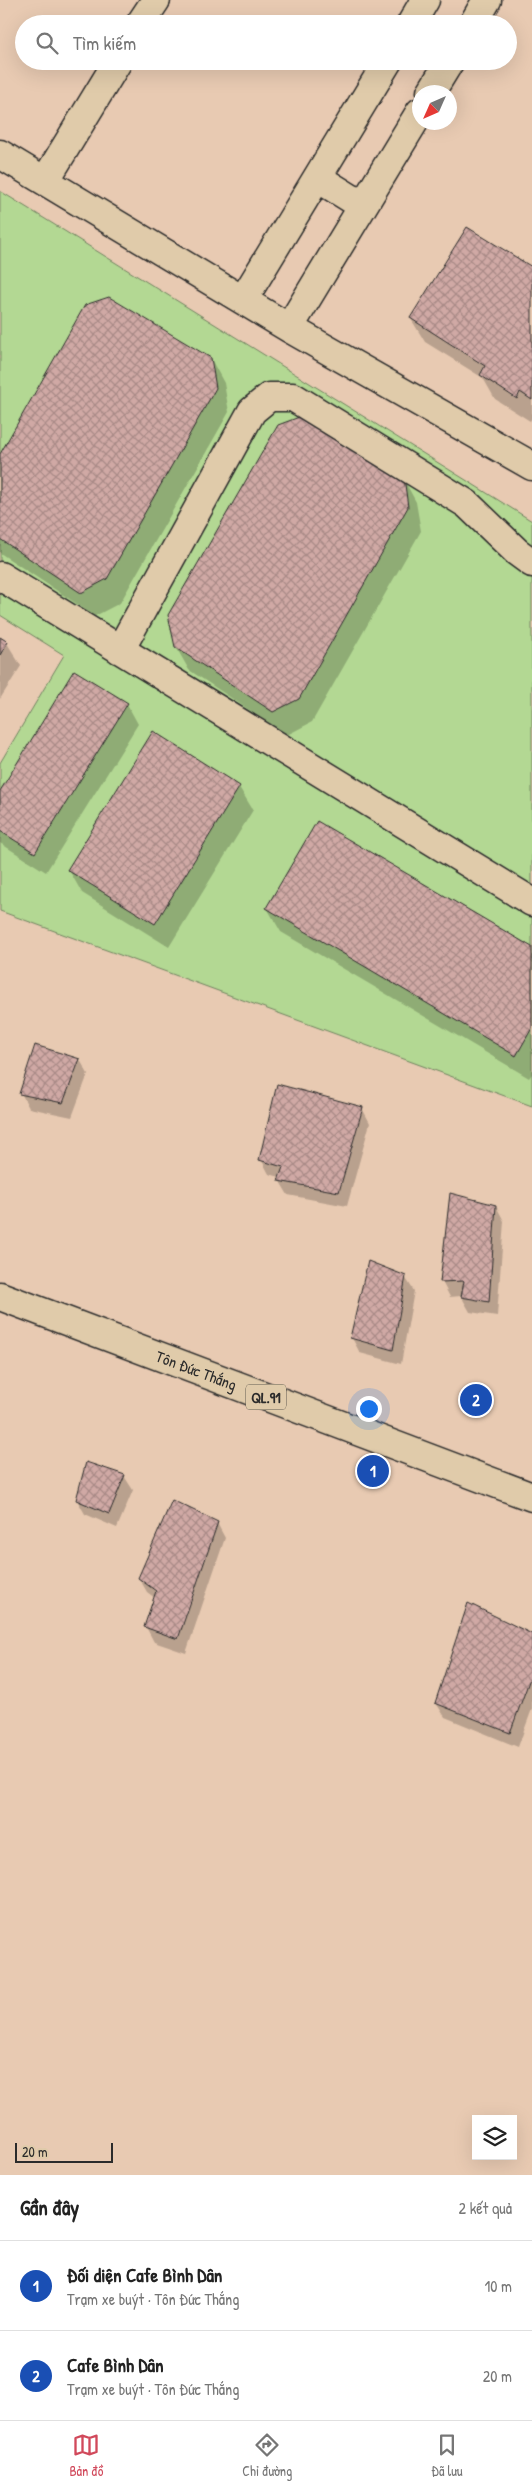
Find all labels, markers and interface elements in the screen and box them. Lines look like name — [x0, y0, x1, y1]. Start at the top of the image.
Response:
search box — [15, 15, 517, 70]
icon: search — [33, 29, 61, 57]
text: Tìm kiếm — [73, 30, 136, 56]
north arrow — [412, 85, 457, 130]
street label: Tôn Đức Thắng — [153, 1345, 240, 1396]
pin: 2 — [460, 1381, 492, 1419]
road number: QL.91 — [246, 1384, 286, 1410]
your location — [356, 1396, 382, 1422]
pin: 1 — [357, 1452, 389, 1490]
map controls — [472, 2115, 517, 2160]
button: layers — [472, 2115, 517, 2160]
scale bar — [15, 2140, 112, 2163]
text: 20 m — [22, 2142, 48, 2161]
text: Gần đây — [20, 2193, 79, 2222]
text: 2 kết quả — [459, 2197, 512, 2219]
text: Đối diện Cafe Bình Dân — [67, 2262, 222, 2288]
text: 1 — [33, 2275, 39, 2297]
text: 10 m — [484, 2275, 512, 2297]
text: Trạm xe buýt · Tôn Đức Thắng — [67, 2288, 239, 2310]
text: Cafe Bình Dân — [67, 2352, 164, 2378]
text: 2 — [32, 2365, 40, 2387]
text: 20 m — [483, 2365, 512, 2387]
text: Trạm xe buýt · Tôn Đức Thắng — [67, 2378, 239, 2400]
tab: Bản đồ — [69, 2431, 104, 2480]
tab: Chỉ đường — [242, 2431, 292, 2480]
tab: Đã lưu — [431, 2431, 463, 2480]

